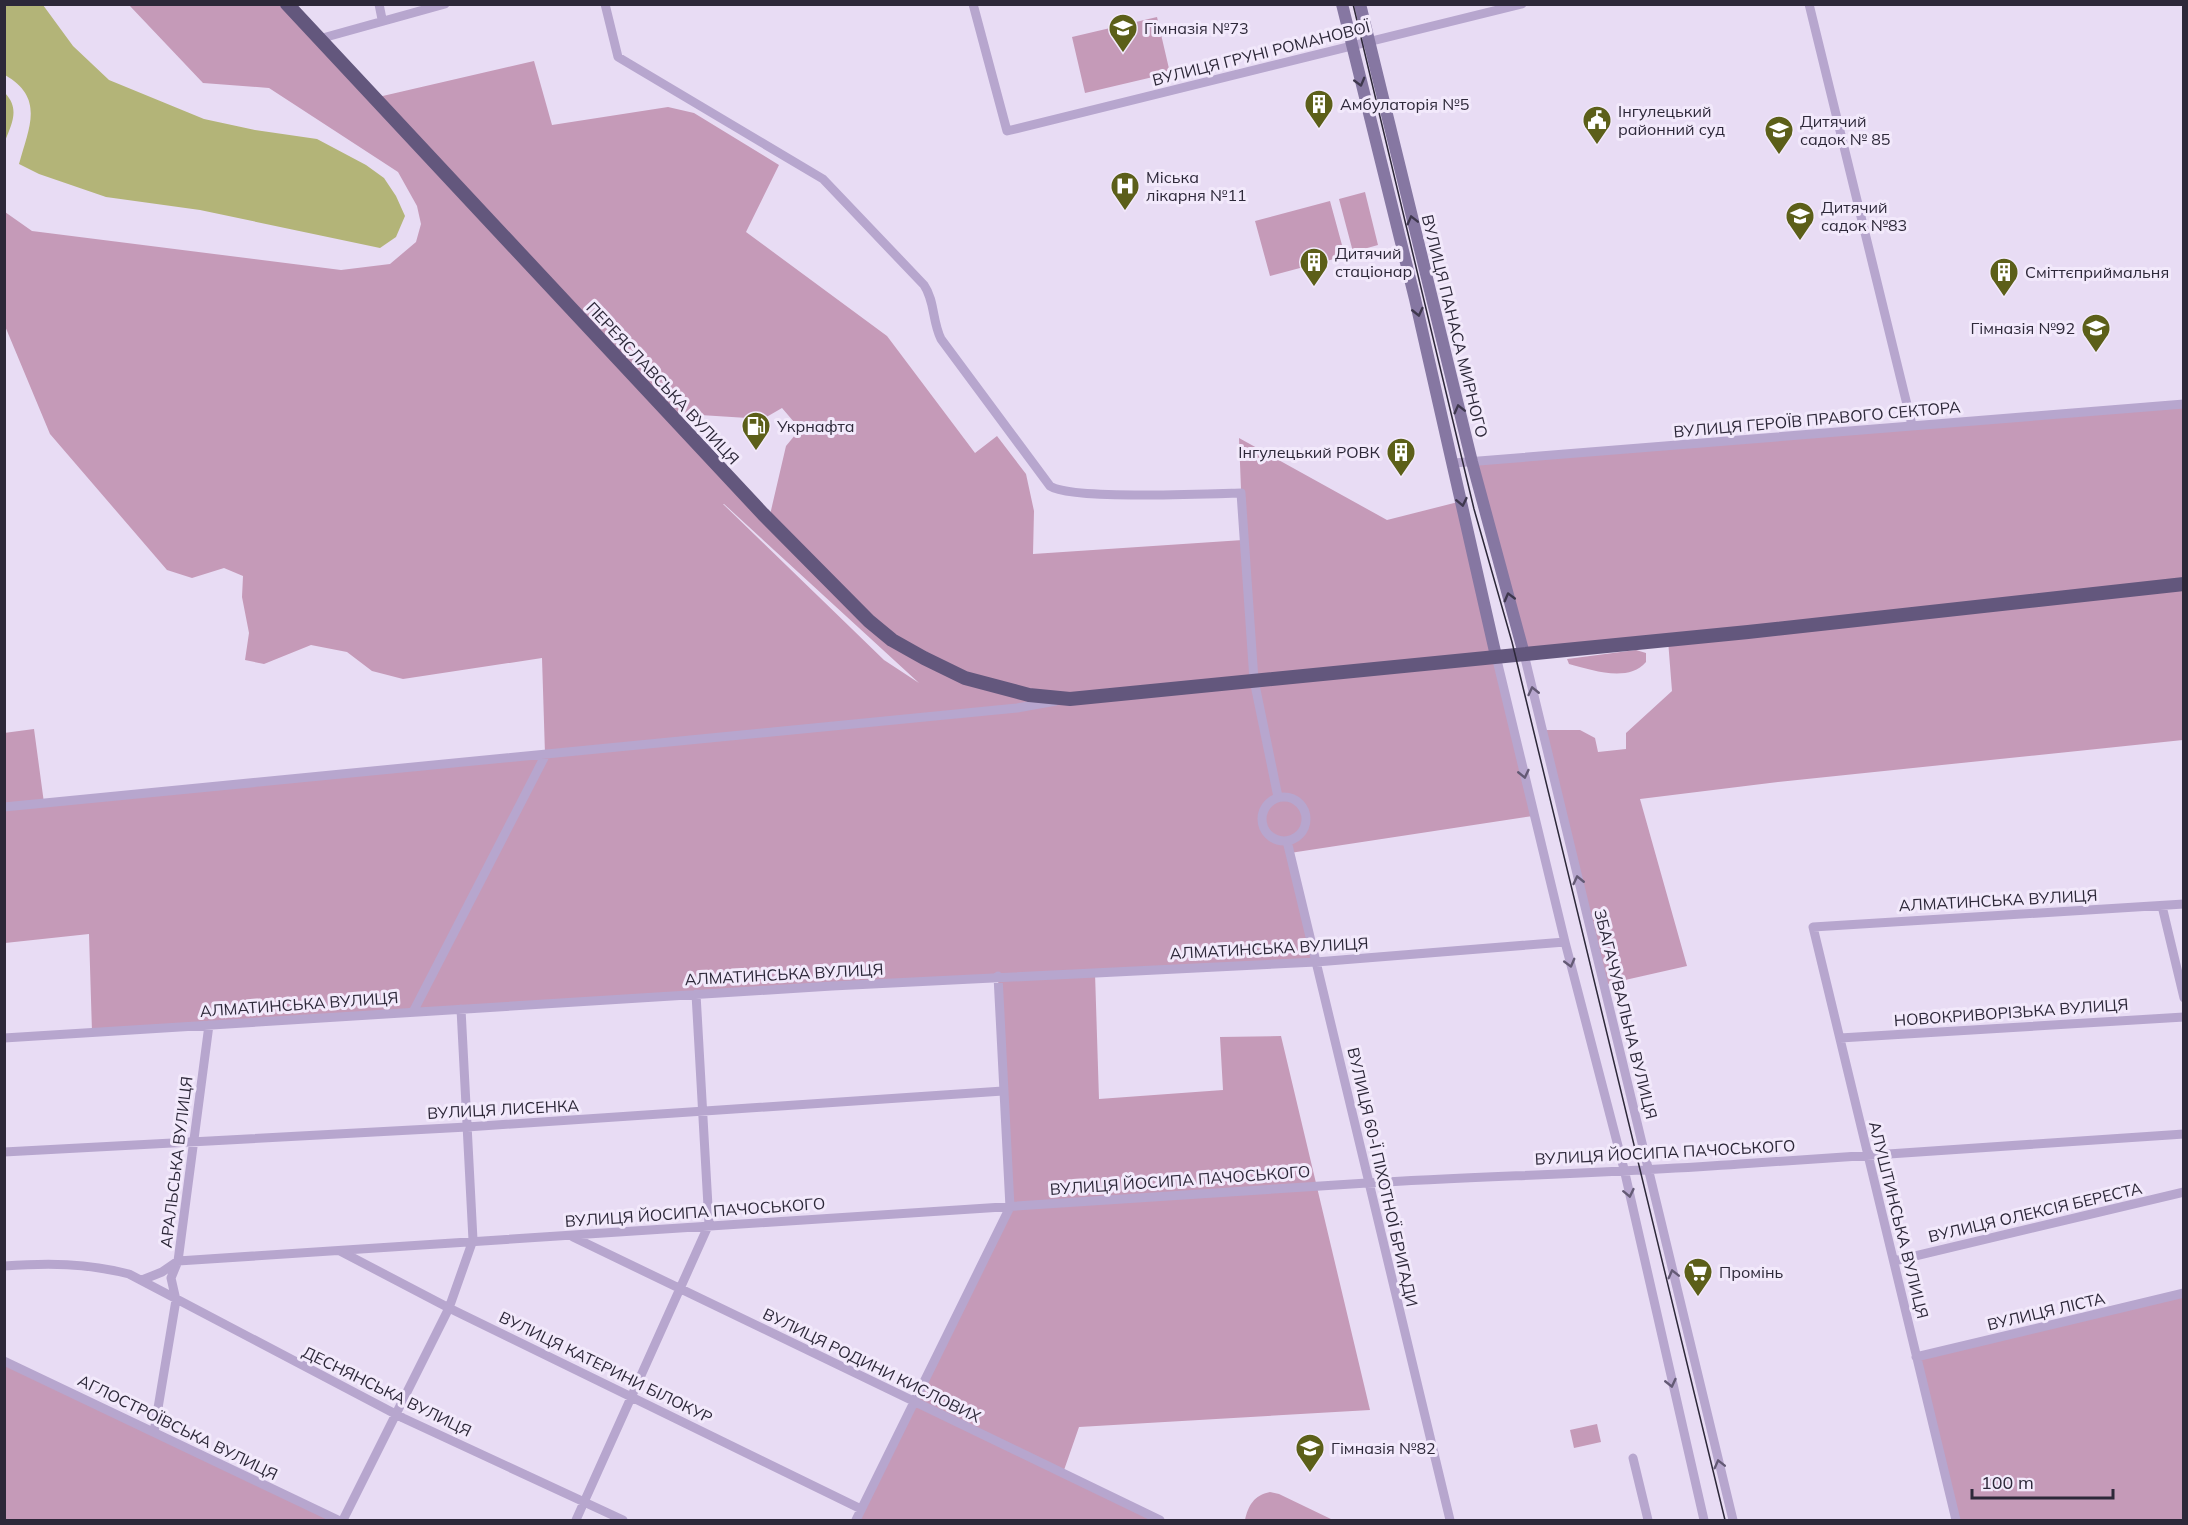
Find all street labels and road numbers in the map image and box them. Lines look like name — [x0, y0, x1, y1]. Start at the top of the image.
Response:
street label: ВУЛИЦЯ ГРУНІ РОМАНОВОЇ — [1150, 16, 1373, 90]
street label: ВУЛИЦЯ ПАНАСА МИРНОГО — [1418, 212, 1492, 440]
street label: ПЕРЕЯСЛАВСЬКА ВУЛИЦЯ — [582, 297, 744, 469]
street label: ВУЛИЦЯ ГЕРОЇВ ПРАВОГО СЕКТОРА — [1673, 396, 1962, 442]
street label: АЛМАТИНСЬКА ВУЛИЦЯ — [1898, 885, 2098, 915]
street label: ЗБАГАЧУВАЛЬНА ВУЛИЦЯ — [1590, 907, 1662, 1121]
street label: АЛМАТИНСЬКА ВУЛИЦЯ — [1169, 933, 1369, 963]
street label: АЛМАТИНСЬКА ВУЛИЦЯ — [684, 959, 884, 989]
street label: АЛМАТИНСЬКА ВУЛИЦЯ — [199, 987, 399, 1021]
street label: НОВОКРИВОРІЗЬКА ВУЛИЦЯ — [1893, 994, 2129, 1030]
street label: ВУЛИЦЯ 60-Ї ПІХОТНОЇ БРИГАДИ — [1343, 1045, 1423, 1309]
street label: АРАЛЬСЬКА ВУЛИЦЯ — [156, 1075, 196, 1249]
street label: ВУЛИЦЯ ЛИСЕНКА — [427, 1095, 580, 1123]
street label: АЛУШТИНСЬКА ВУЛИЦЯ — [1865, 1119, 1933, 1321]
street label: ВУЛИЦЯ ЙОСИПА ПАЧОСЬКОГО — [1534, 1135, 1796, 1169]
street label: ВУЛИЦЯ ЙОСИПА ПАЧОСЬКОГО — [1049, 1161, 1311, 1199]
street label: ВУЛИЦЯ ОЛЕКСІЯ БЕРЕСТА — [1926, 1178, 2144, 1246]
street label: ВУЛИЦЯ ЙОСИПА ПАЧОСЬКОГО — [564, 1193, 826, 1231]
street label: ВУЛИЦЯ ЛІСТА — [1985, 1288, 2107, 1334]
street label: ВУЛИЦЯ РОДИНИ КИСЛОВИХ — [760, 1303, 985, 1427]
street label: ВУЛИЦЯ КАТЕРИНИ БІЛОКУР — [496, 1307, 716, 1427]
street label: ДЕСНЯНСЬКА ВУЛИЦЯ — [299, 1341, 475, 1441]
street label: АГЛОСТРОЇВСЬКА ВУЛИЦЯ — [75, 1370, 281, 1484]

